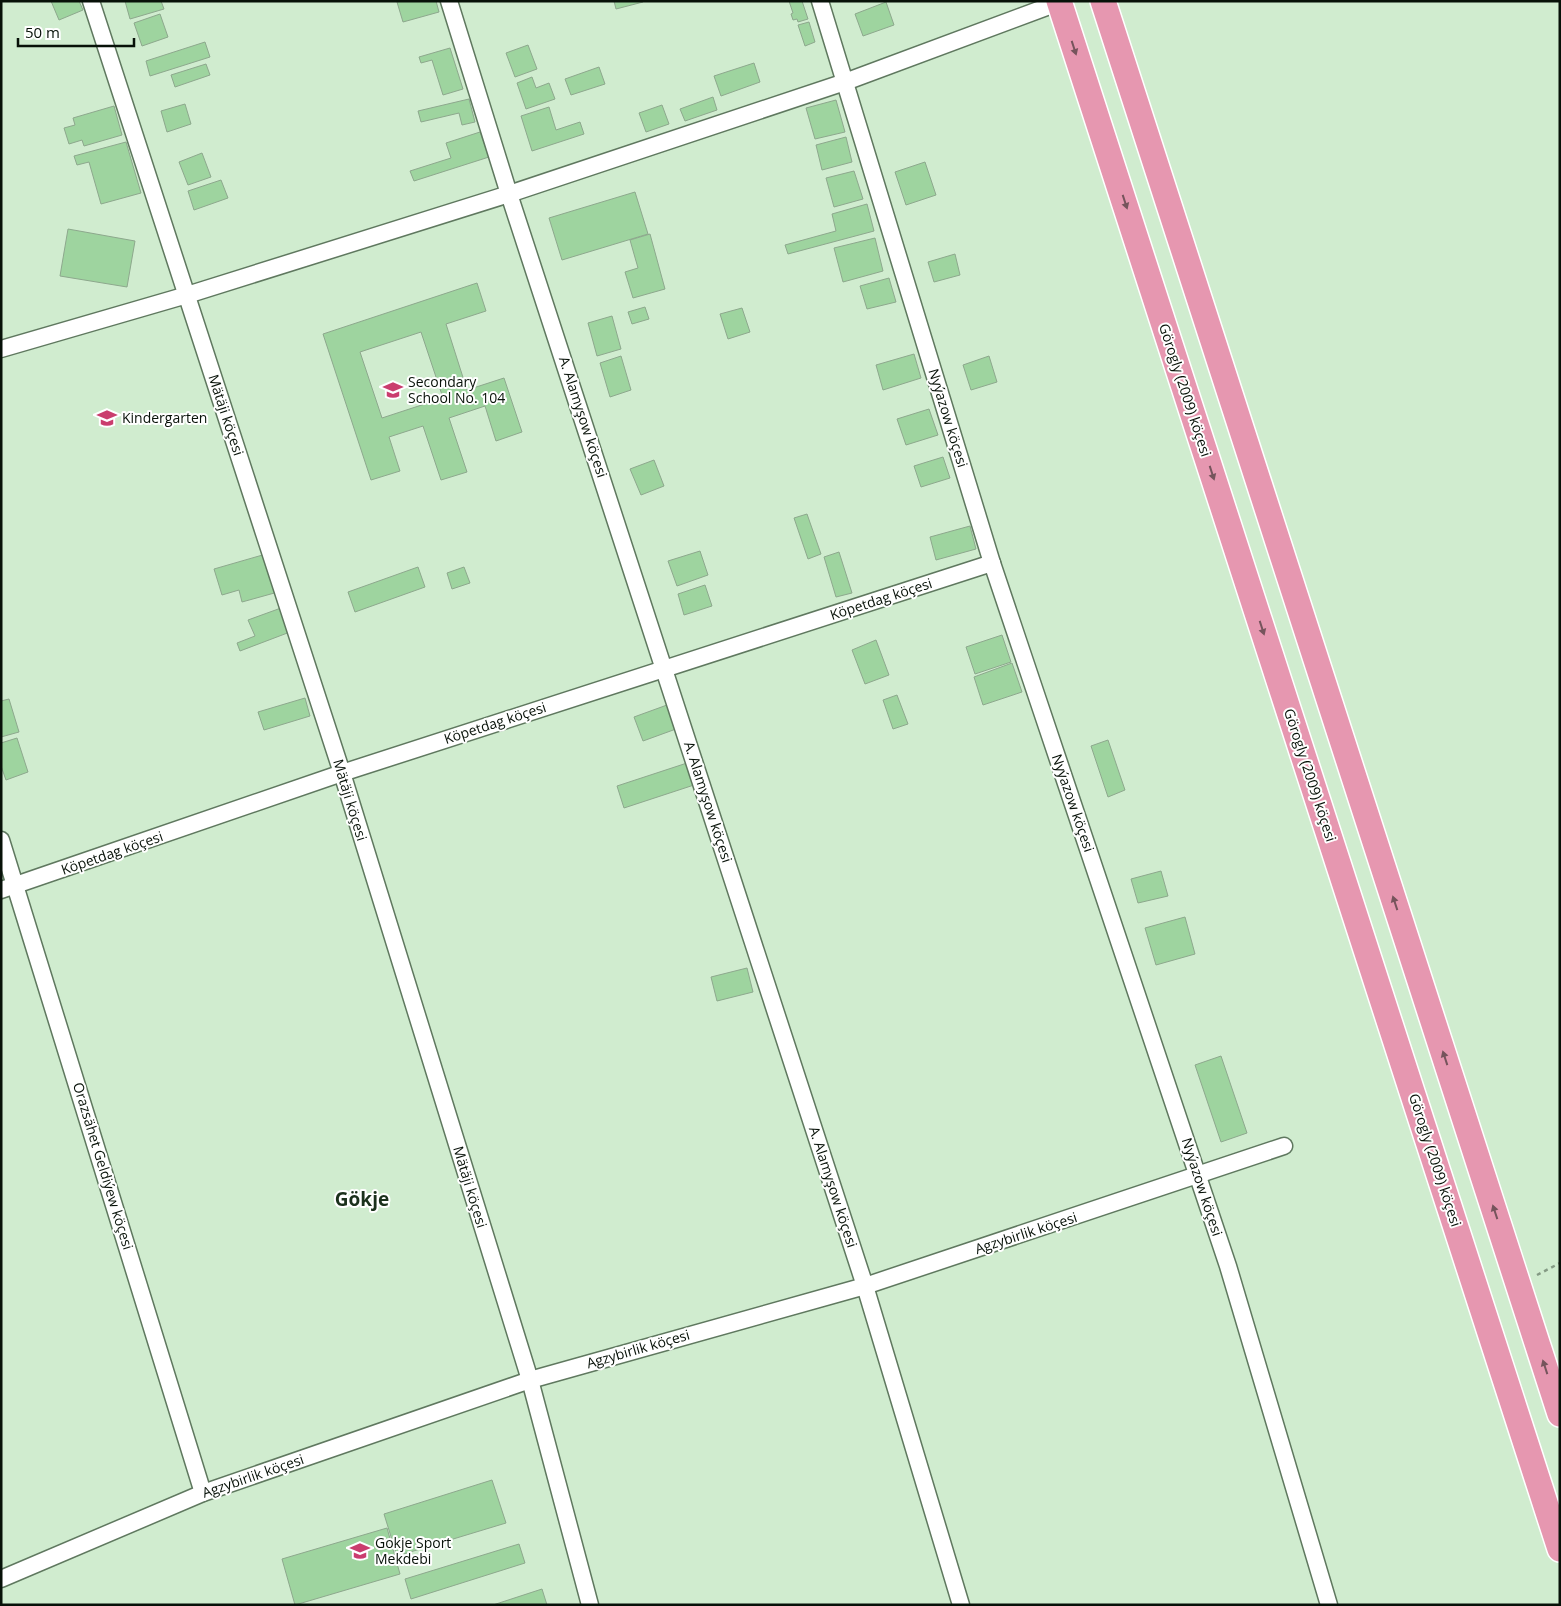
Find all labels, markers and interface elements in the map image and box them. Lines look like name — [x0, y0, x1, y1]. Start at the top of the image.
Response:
scale bar — [18, 15, 134, 47]
text: 50 m — [25, 22, 60, 42]
one-way arrow — [1071, 40, 1079, 55]
one-way arrow — [1121, 195, 1129, 210]
street label: Görogly (2009) köçesi — [1155, 321, 1216, 459]
street label: A. Alamyşow köçesi — [555, 354, 612, 480]
street label: Nyýazow köçesi — [924, 366, 973, 470]
street label: Mätäji köçesi — [204, 372, 249, 458]
place label: Secondary School No. 104 — [408, 372, 505, 407]
school or university icon: Secondary School No. 104 — [382, 379, 404, 401]
school or university icon: Kindergarten — [96, 407, 118, 429]
place label: Kindergarten — [122, 408, 207, 427]
one-way arrow — [1209, 466, 1217, 481]
street label: Köpetdag köçesi — [827, 573, 934, 624]
one-way arrow — [1259, 621, 1267, 636]
street label: Köpetdag köçesi — [441, 697, 548, 748]
street label: Görogly (2009) köçesi — [1280, 706, 1341, 844]
street label: A. Alamyşow köçesi — [680, 739, 737, 865]
street label: Nyýazow köçesi — [1048, 751, 1099, 854]
street label: Mätäji köçesi — [329, 757, 372, 843]
street label: Köpetdag köçesi — [58, 826, 165, 879]
one-way arrow — [1391, 896, 1398, 911]
one-way arrow — [1441, 1050, 1449, 1065]
street label: Orazsähet Geldiýew köçesi — [69, 1080, 138, 1252]
street label: Görogly (2009) köçesi — [1405, 1091, 1466, 1229]
street label: A. Alamyşow köçesi — [805, 1124, 862, 1250]
street label: Nyýazow köçesi — [1178, 1135, 1227, 1238]
street label: Mätäji köçesi — [449, 1144, 492, 1230]
district label: Gökje — [335, 1186, 389, 1212]
one-way arrow — [1491, 1205, 1499, 1220]
street label: Agzybirlik köçesi — [972, 1207, 1079, 1258]
street label: Agzybirlik köçesi — [584, 1325, 692, 1372]
one-way arrow — [1541, 1359, 1549, 1374]
street label: Agzybirlik köçesi — [199, 1449, 306, 1502]
place label: Gokje Sport Mekdebi — [375, 1533, 451, 1568]
school or university icon: Gokje Sport Mekdebi — [349, 1540, 371, 1562]

